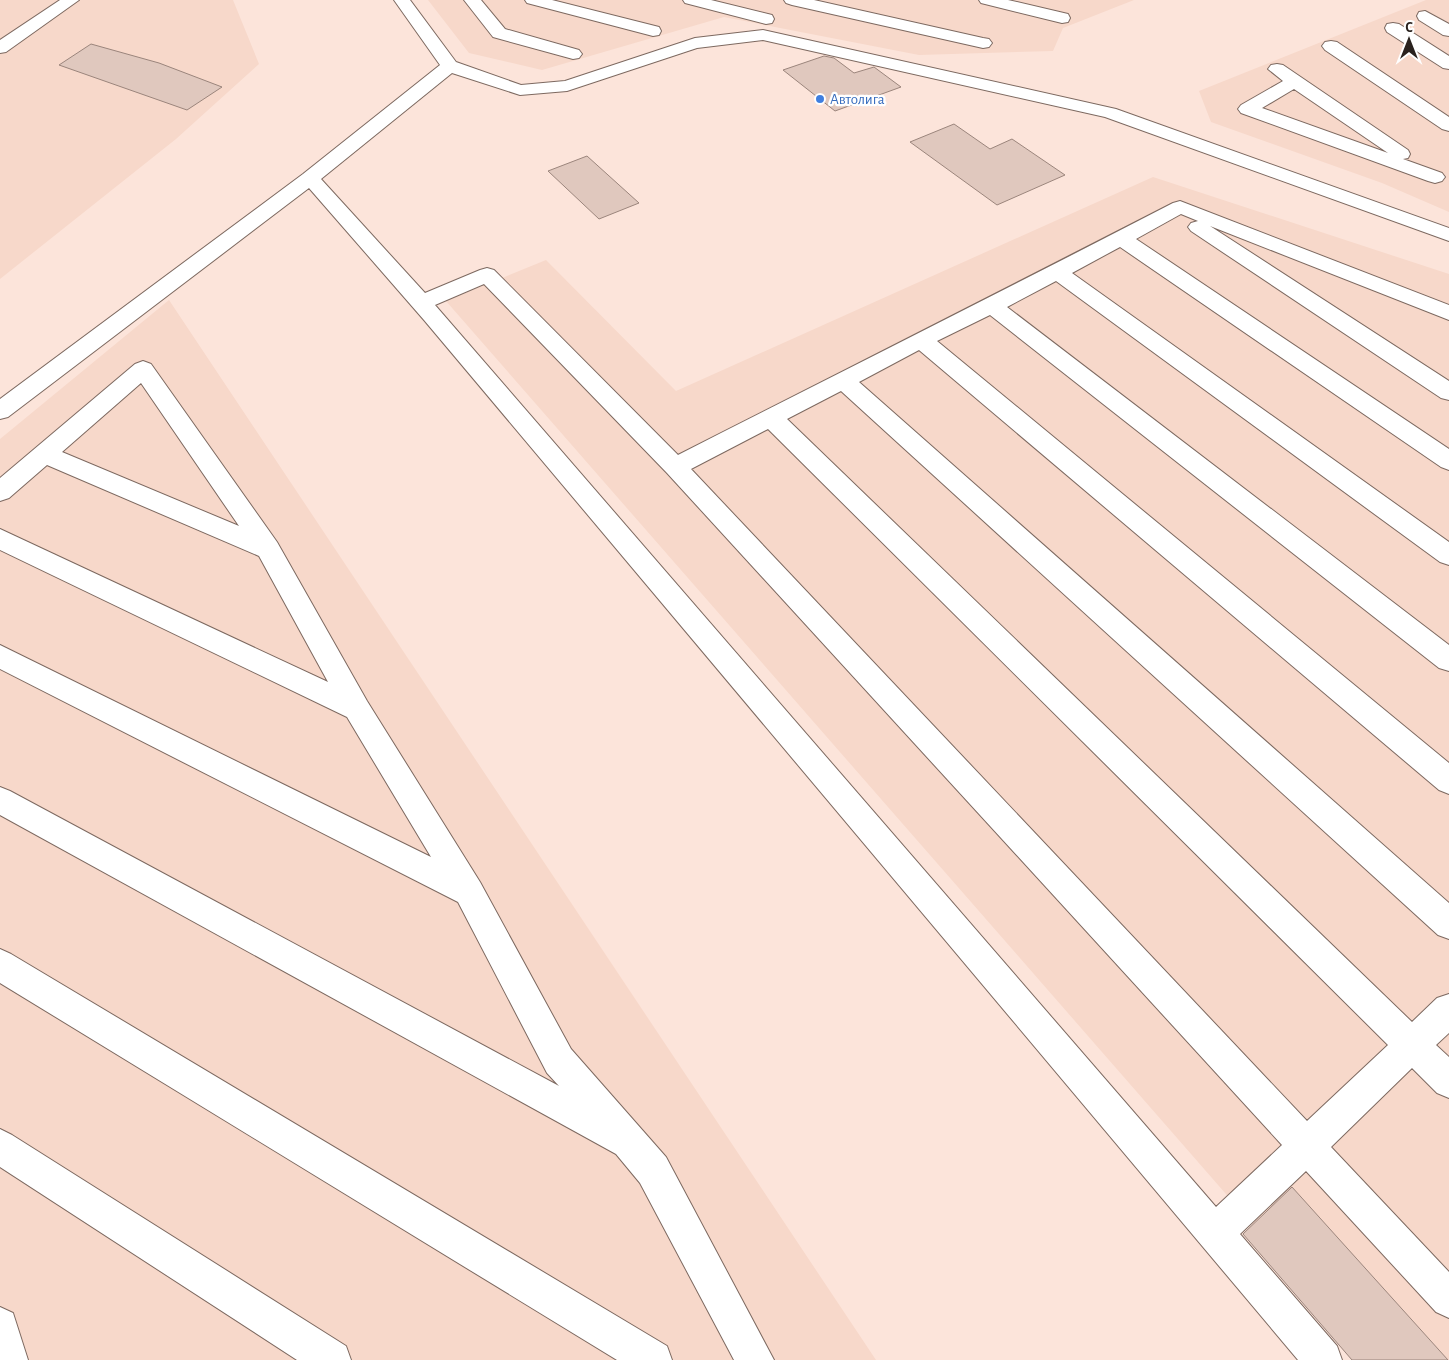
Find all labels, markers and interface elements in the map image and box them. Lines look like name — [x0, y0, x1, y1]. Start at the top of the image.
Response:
north arrow — [1384, 15, 1434, 65]
text: С — [1405, 21, 1413, 35]
place label: Автолига — [830, 92, 885, 107]
marker: Автолига — [814, 93, 826, 105]

